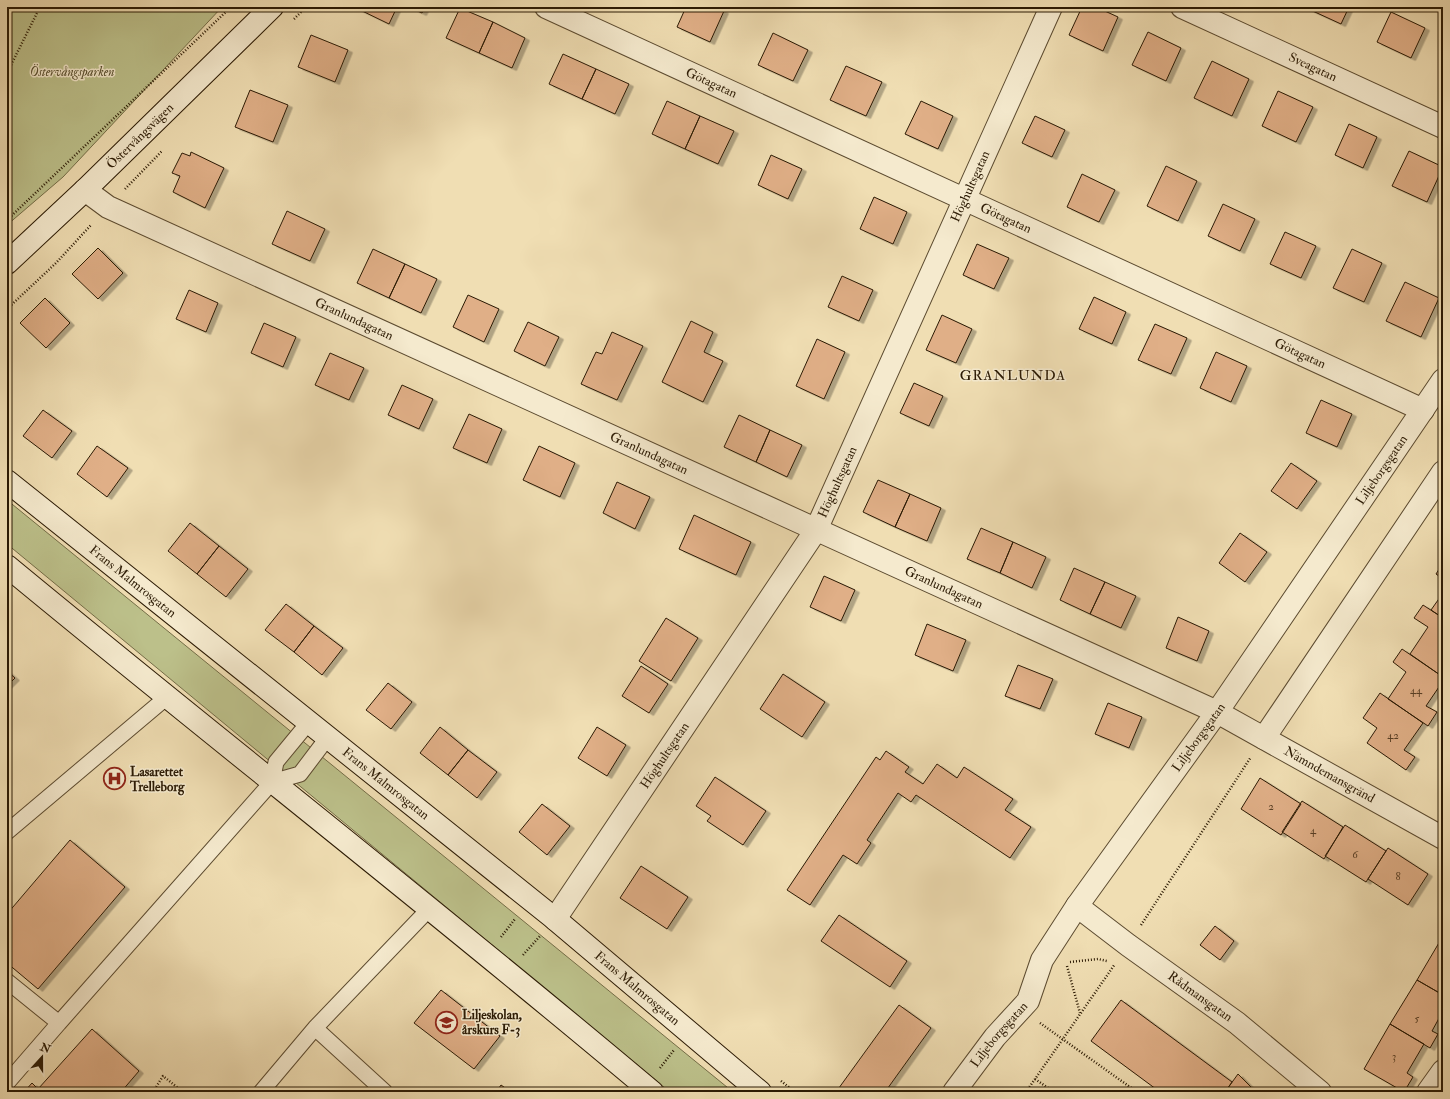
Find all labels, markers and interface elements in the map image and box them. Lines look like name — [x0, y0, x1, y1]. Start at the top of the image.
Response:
street label: Sveagatan — [1286, 49, 1340, 85]
park label: Östervångsparken — [30, 64, 114, 80]
street label: Götagatan — [683, 64, 740, 102]
street label: Östervångsvägen — [103, 99, 177, 172]
street label: Höghultsgatan — [947, 148, 993, 225]
street label: Götagatan — [978, 200, 1034, 237]
street label: Granlundagatan — [312, 294, 396, 344]
street label: Götagatan — [1272, 335, 1329, 372]
district label: GRANLUNDA — [960, 367, 1066, 384]
street label: Granlundagatan — [607, 429, 691, 478]
street label: Liljeborgsgatan — [1352, 432, 1411, 508]
street label: Höghultsgatan — [815, 444, 861, 520]
street label: Frans Malmrosgatan — [86, 542, 180, 621]
street label: Granlundagatan — [902, 563, 986, 612]
house number: 44 — [1410, 684, 1423, 697]
street label: Liljeborgsgatan — [1168, 700, 1229, 775]
street label: Höghultsgatan — [637, 719, 693, 792]
house number: 42 — [1387, 729, 1399, 742]
street label: Nämndemansgränd — [1281, 743, 1378, 807]
street label: Frans Malmrosgatan — [339, 744, 433, 824]
place label: Lasarettet Trelleborg — [129, 764, 185, 796]
hospital icon: Lasarettet Trelleborg — [102, 766, 128, 792]
house number: 2 — [1268, 800, 1274, 813]
house number: 4 — [1310, 824, 1317, 837]
house number: 6 — [1352, 848, 1359, 861]
house number: 8 — [1395, 870, 1401, 883]
street label: Frans Malmrosgatan — [591, 948, 683, 1029]
street label: Rådmansgatan — [1165, 968, 1236, 1025]
street label: Liljeborgsgatan — [967, 998, 1031, 1071]
place label: Liljeskolan, årskurs F-3 — [462, 1007, 522, 1038]
school or university icon: Liljeskolan, årskurs F-3 — [433, 1009, 459, 1035]
house number: 5 — [1415, 1012, 1420, 1025]
north arrow — [22, 1037, 62, 1077]
text: N — [38, 1040, 53, 1056]
house number: 3 — [1392, 1050, 1396, 1063]

